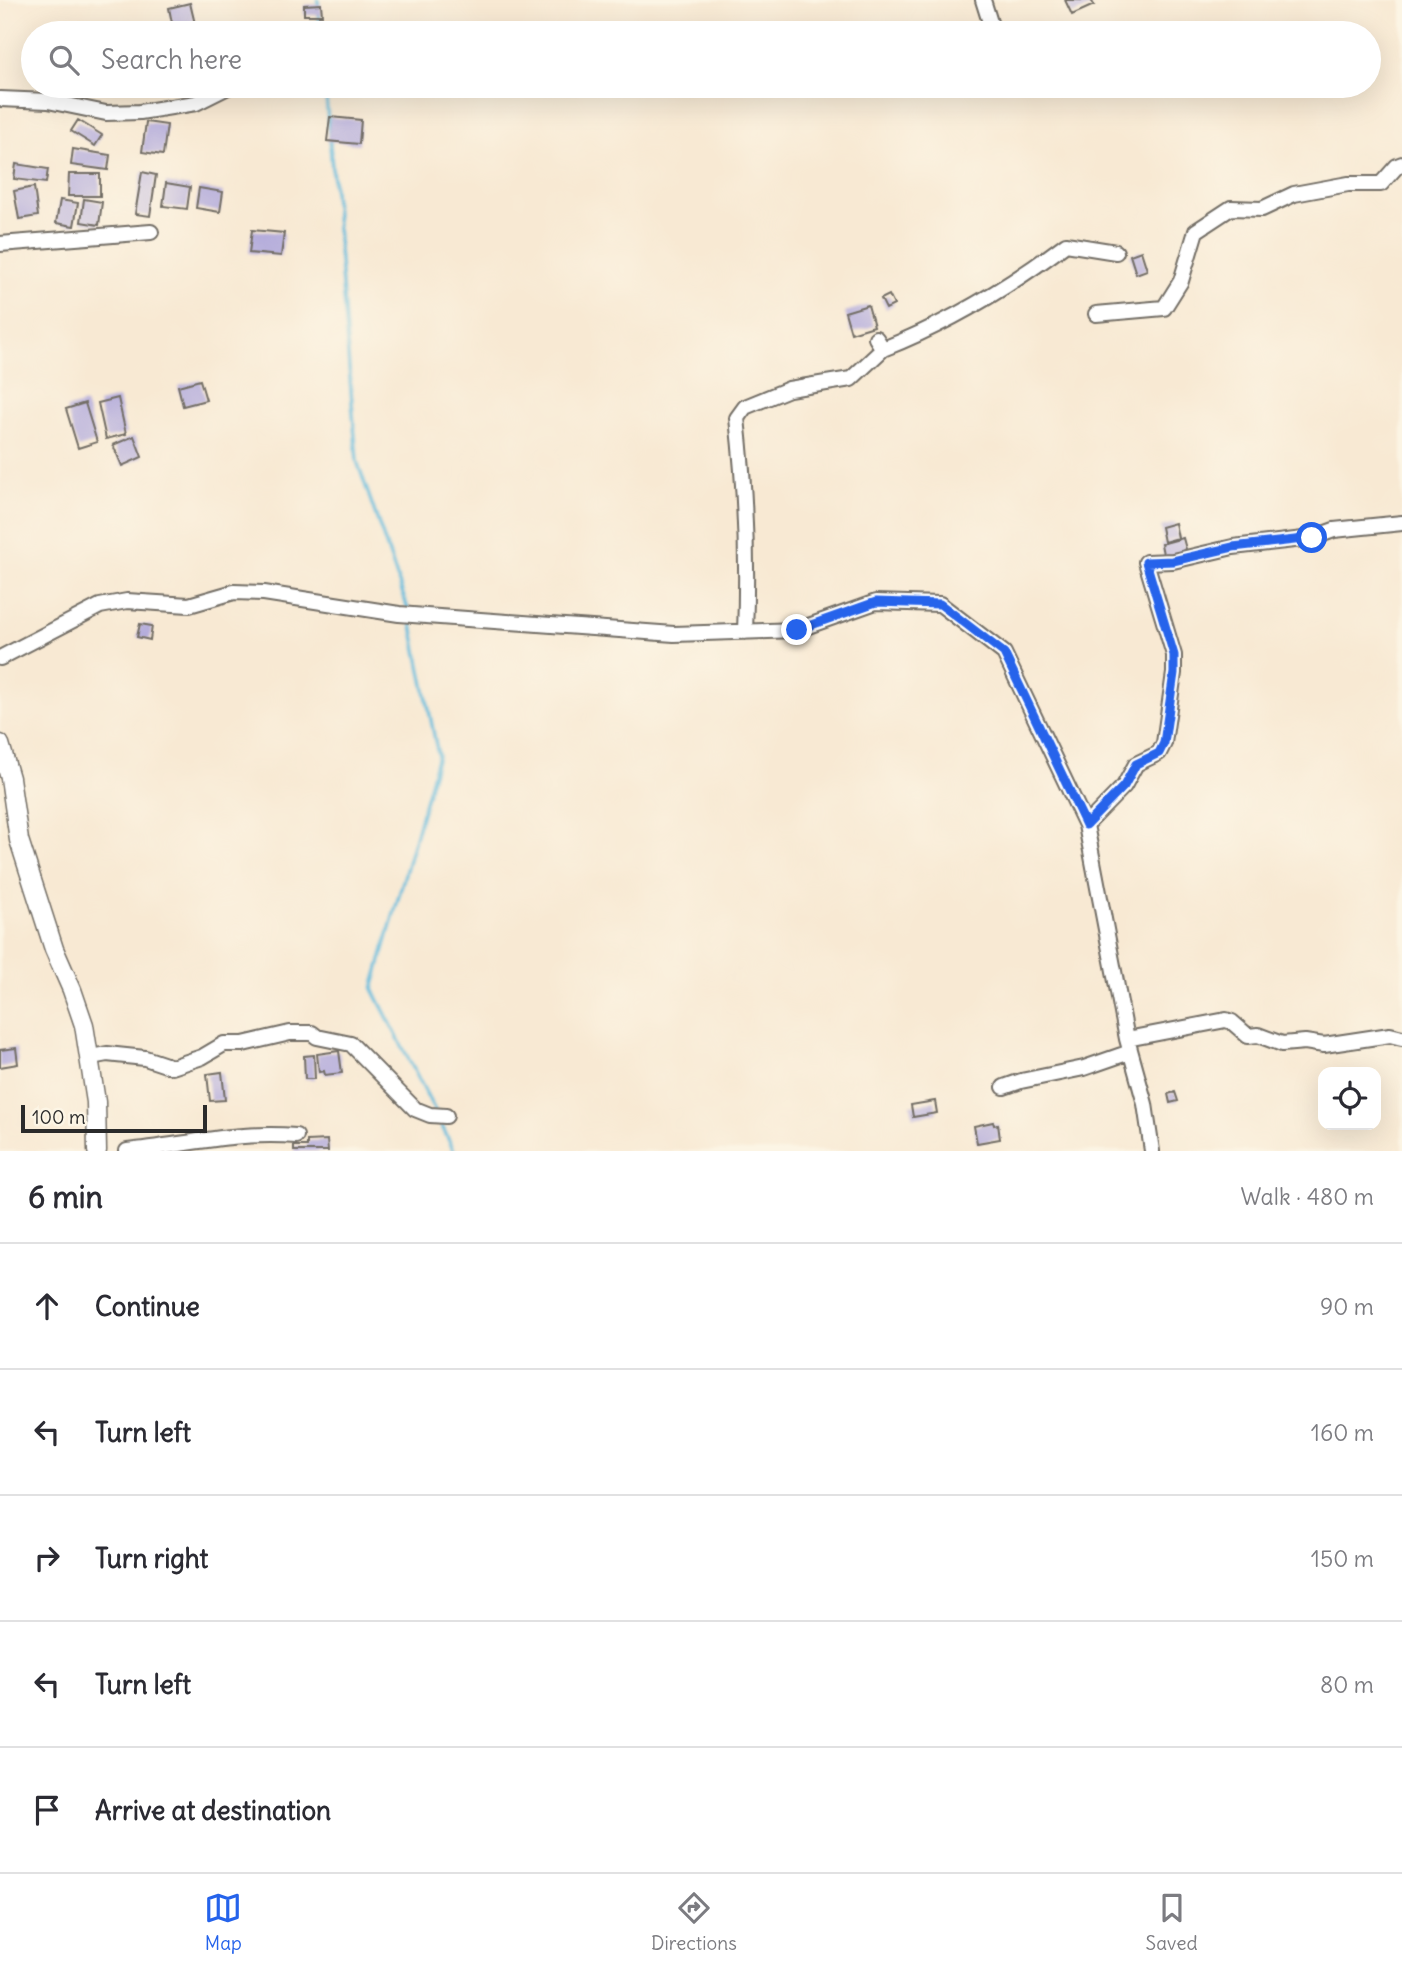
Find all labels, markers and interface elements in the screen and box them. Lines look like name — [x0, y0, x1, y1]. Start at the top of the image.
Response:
search box — [21, 21, 1381, 98]
icon: search — [45, 41, 83, 79]
text: Search here — [101, 43, 242, 76]
route start — [1296, 522, 1327, 553]
route end — [781, 614, 812, 645]
map controls — [1318, 1067, 1381, 1130]
button: locate — [1318, 1067, 1381, 1130]
scale bar — [21, 1102, 206, 1134]
text: 100 m — [32, 1105, 86, 1129]
text: 6 min — [28, 1178, 103, 1216]
text: Walk · 480 m — [1240, 1182, 1374, 1211]
icon: ahead — [28, 1287, 66, 1325]
text: Continue — [95, 1290, 200, 1323]
text: 90 m — [1320, 1292, 1374, 1321]
icon: left — [28, 1413, 66, 1451]
text: Turn left — [95, 1416, 191, 1449]
text: 160 m — [1311, 1418, 1374, 1447]
icon: right — [28, 1539, 66, 1577]
text: Turn right — [95, 1542, 208, 1575]
text: 150 m — [1311, 1544, 1374, 1573]
icon: left — [28, 1665, 66, 1703]
text: Turn left — [95, 1668, 191, 1701]
text: 80 m — [1320, 1670, 1374, 1699]
icon: arrive — [28, 1791, 66, 1829]
text: Arrive at destination — [95, 1794, 331, 1827]
tab: Map — [204, 1889, 242, 1955]
tab: Directions — [651, 1889, 737, 1955]
tab: Saved — [1146, 1889, 1198, 1955]

